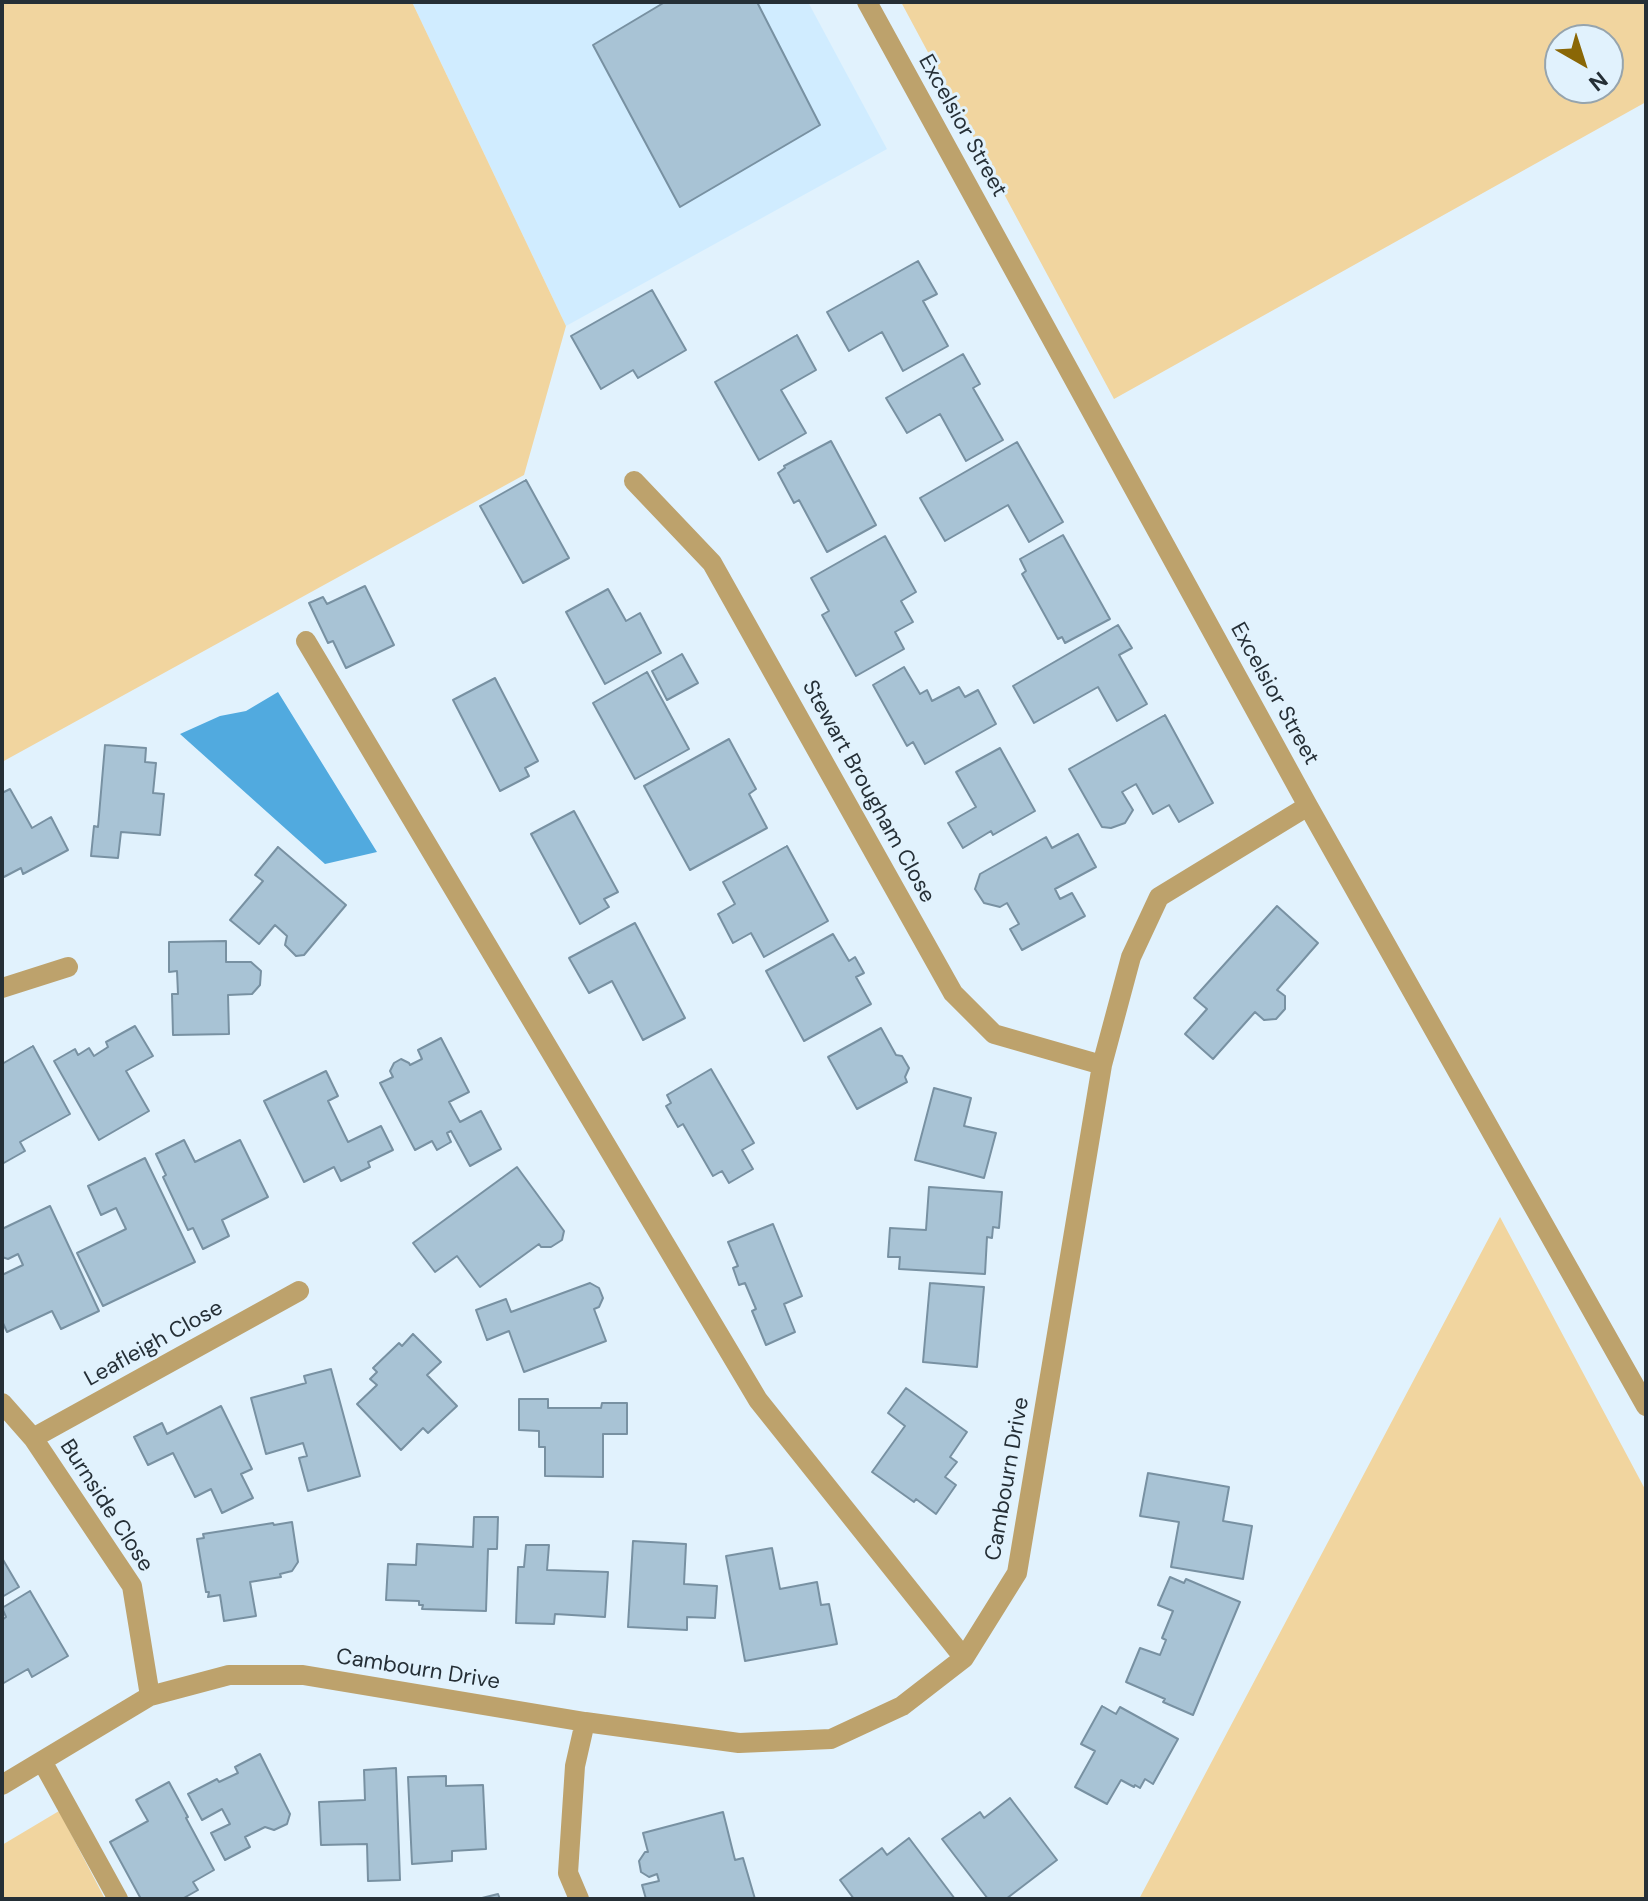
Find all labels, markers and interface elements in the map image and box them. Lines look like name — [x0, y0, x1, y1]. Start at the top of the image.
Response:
north arrow — [1544, 24, 1624, 104]
street label: Excelsior Street — [912, 50, 1012, 202]
text: N — [1583, 65, 1614, 98]
street label: Excelsior Street — [1224, 618, 1324, 770]
street label: Stewart Brougham Close — [796, 676, 940, 908]
street label: Leafleigh Close — [80, 1295, 228, 1393]
street label: Cambourn Drive — [981, 1395, 1035, 1563]
street label: Burnside Close — [53, 1435, 159, 1577]
street label: Cambourn Drive — [334, 1644, 502, 1696]

